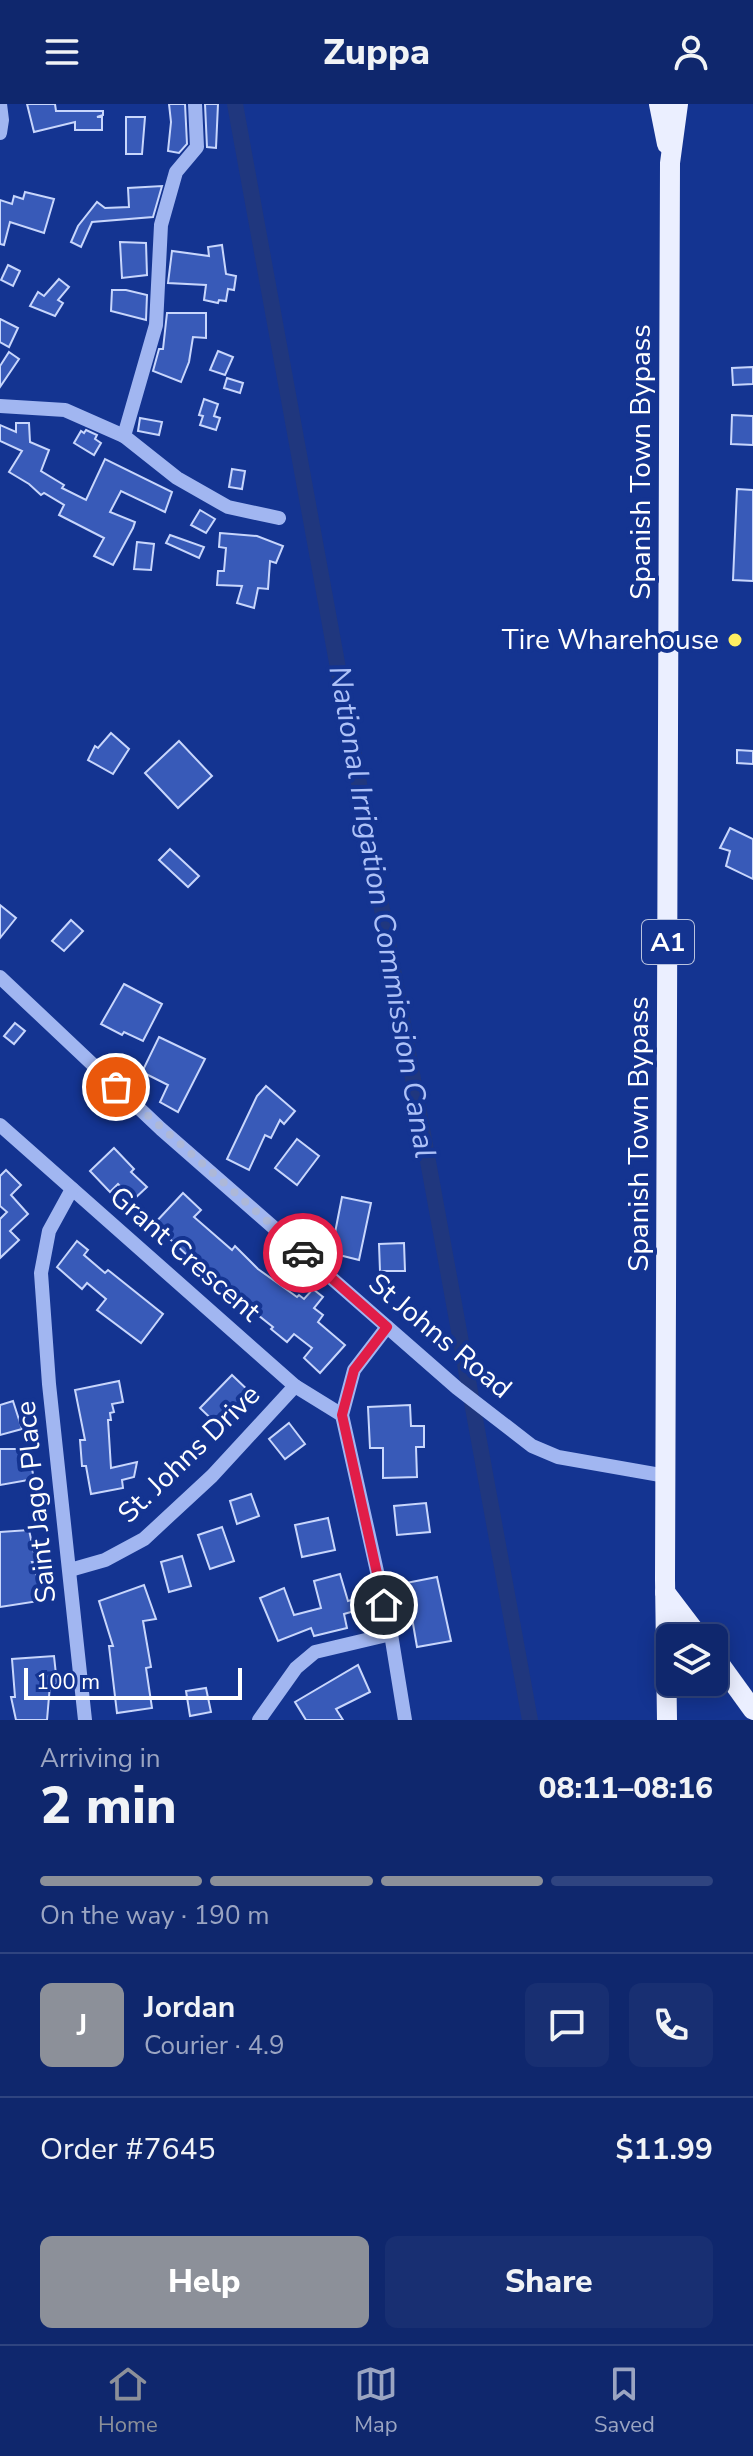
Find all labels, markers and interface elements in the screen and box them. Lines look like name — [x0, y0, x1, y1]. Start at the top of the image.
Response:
text: Zuppa — [323, 28, 430, 77]
icon: menu — [40, 30, 84, 74]
icon: person — [669, 30, 713, 74]
street label: Spanish Town Bypass — [622, 324, 660, 600]
place label: Tire Wharehouse — [502, 621, 719, 659]
marker: Tire Wharehouse — [726, 631, 744, 649]
water label: National Irrigation Commission Canal — [318, 663, 446, 1161]
road number: A1 — [642, 920, 694, 964]
street label: Spanish Town Bypass — [620, 996, 658, 1272]
pin — [82, 1053, 150, 1121]
icon: bag — [94, 1065, 138, 1109]
street label: Grant Crescent — [101, 1178, 269, 1330]
courier — [263, 1213, 343, 1293]
icon: car — [281, 1231, 325, 1275]
street label: St Johns Road — [360, 1265, 520, 1407]
street label: St. Johns Drive — [109, 1376, 269, 1532]
street label: Saint Jago Place — [6, 1399, 66, 1605]
pin — [350, 1571, 418, 1639]
icon: home — [362, 1583, 406, 1627]
map controls — [656, 1624, 728, 1696]
button: layers — [656, 1624, 728, 1696]
scale bar — [24, 1664, 242, 1700]
text: 100 m — [36, 1667, 100, 1697]
text: Arriving in — [40, 1741, 161, 1776]
text: 08:11–08:16 — [538, 1768, 713, 1809]
text: 2 min — [40, 1770, 177, 1841]
text: On the way · 190 m — [40, 1898, 269, 1933]
button: chat — [525, 1983, 609, 2067]
button: phone — [629, 1983, 713, 2067]
text: Jordan — [144, 1987, 235, 2028]
text: J — [77, 2005, 87, 2046]
text: Courier · 4.9 — [144, 2028, 285, 2063]
text: Order #7645 — [40, 2129, 215, 2170]
text: $11.99 — [616, 2129, 713, 2170]
button: Help — [40, 2236, 369, 2328]
button: Share — [385, 2236, 713, 2328]
tab: Home — [98, 2362, 158, 2440]
tab: Map — [354, 2362, 398, 2440]
tab: Saved — [594, 2362, 655, 2440]

